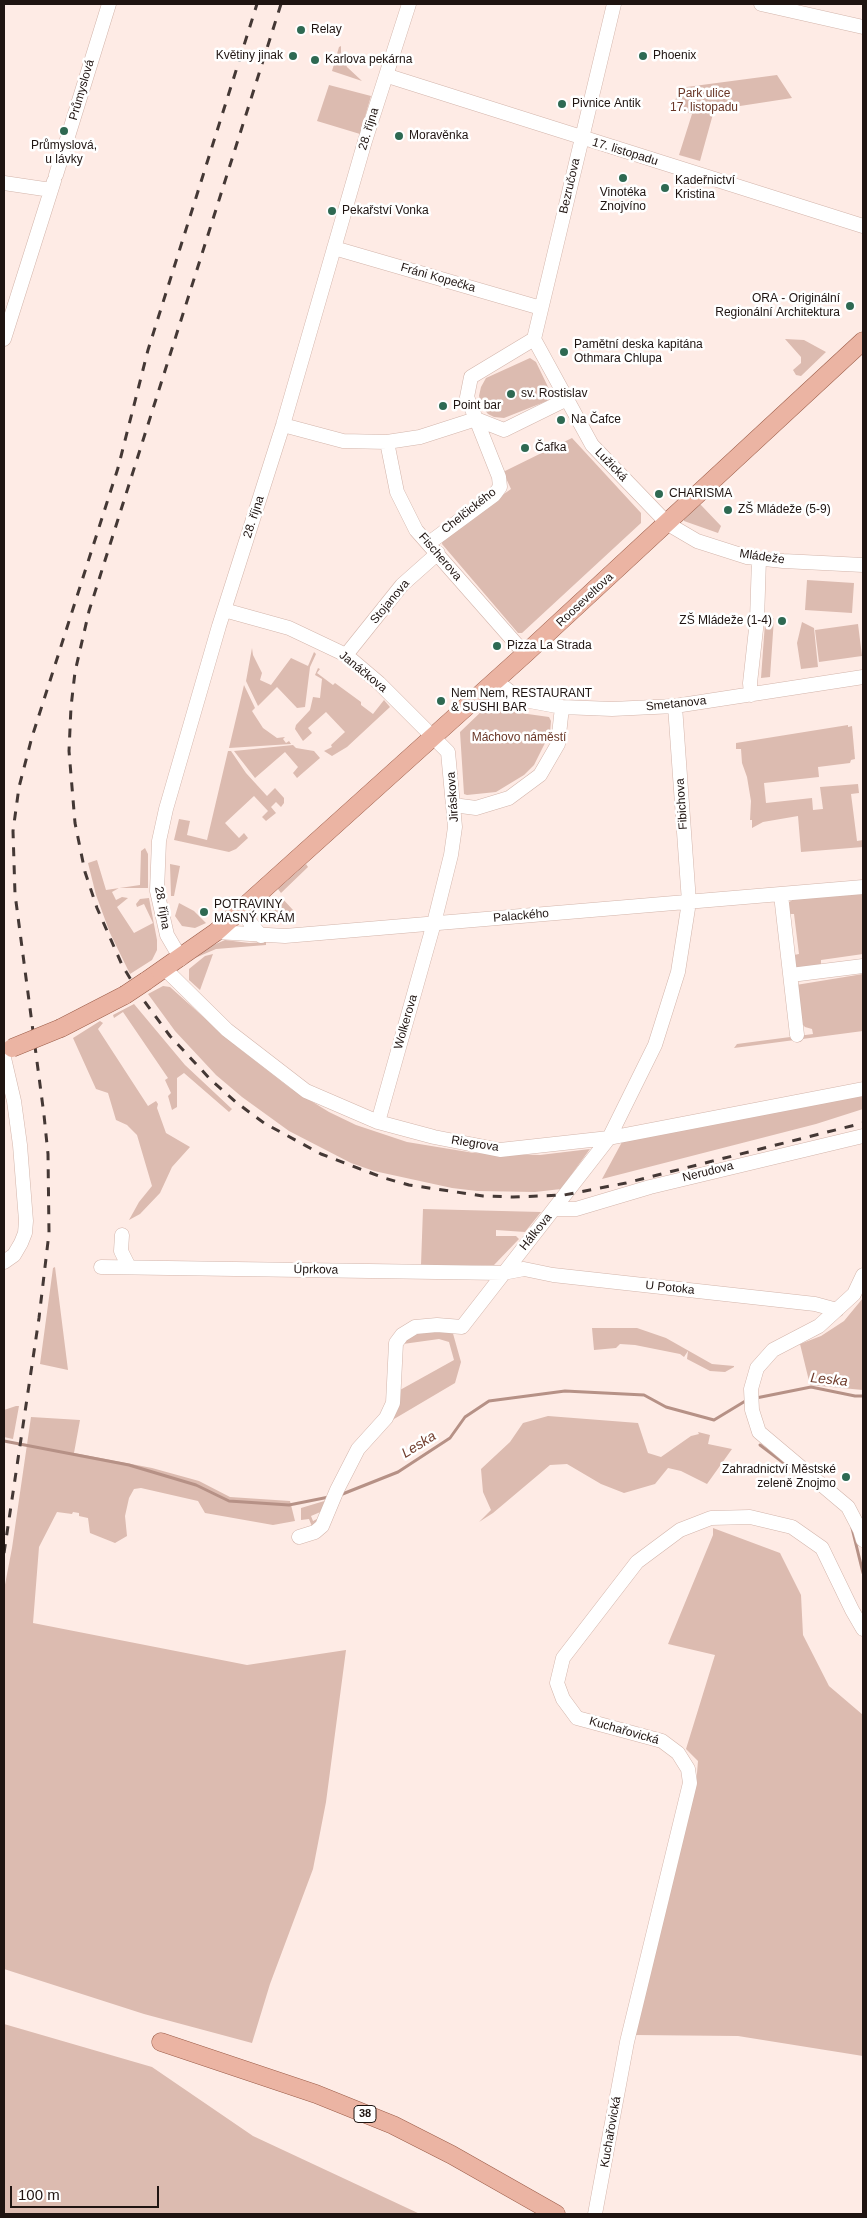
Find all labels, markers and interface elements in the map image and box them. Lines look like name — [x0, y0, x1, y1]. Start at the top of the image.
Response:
place label: Relay — [311, 23, 342, 37]
marker: Relay — [295, 24, 307, 36]
place label: Květiny jinak — [216, 49, 283, 63]
place label: Phoenix — [653, 49, 696, 63]
marker: Květiny jinak — [287, 50, 299, 62]
marker: Phoenix — [637, 50, 649, 62]
place label: Karlova pekárna — [325, 53, 412, 67]
marker: Karlova pekárna — [309, 54, 321, 66]
street label: Průmyslová — [66, 58, 98, 122]
park label: Park ulice 17. listopadu — [670, 87, 738, 115]
place label: Pivnice Antik — [572, 97, 641, 111]
marker: Pivnice Antik — [556, 98, 568, 110]
street label: 28. října — [356, 106, 382, 152]
marker: Průmyslová, u lávky — [58, 125, 70, 137]
place label: Moravěnka — [409, 129, 468, 143]
marker: Moravěnka — [393, 130, 405, 142]
street label: 17. listopadu — [590, 135, 660, 169]
place label: Průmyslová, u lávky — [31, 139, 97, 167]
street label: Bezručova — [557, 157, 583, 215]
marker: Vinotéka Znojvíno — [617, 172, 629, 184]
place label: Kadeřnictví Kristina — [675, 174, 735, 202]
marker: Kadeřnictví Kristina — [659, 182, 671, 194]
place label: Vinotéka Znojvíno — [600, 186, 646, 214]
place label: Pekařství Vonka — [342, 204, 429, 218]
marker: Pekařství Vonka — [326, 205, 338, 217]
street label: Fráni Kopečka — [399, 260, 477, 296]
place label: ORA - Originální Regionální Architektura — [715, 292, 840, 320]
marker: ORA - Originální Regionální Architektura — [844, 300, 856, 312]
place label: Pamětní deska kapitána Othmara Chlupa — [574, 338, 703, 366]
marker: Pamětní deska kapitána Othmara Chlupa — [558, 346, 570, 358]
place label: sv. Rostislav — [521, 387, 587, 401]
marker: sv. Rostislav — [505, 388, 517, 400]
place label: Point bar — [453, 399, 501, 413]
marker: Point bar — [437, 400, 449, 412]
place label: Na Čafce — [571, 413, 621, 427]
marker: Na Čafce — [555, 414, 567, 426]
place label: Čafka — [535, 441, 566, 455]
marker: Čafka — [519, 442, 531, 454]
street label: Lužická — [592, 445, 630, 485]
street label: Chelčického — [439, 485, 499, 537]
place label: CHARISMA — [669, 487, 732, 501]
marker: CHARISMA — [653, 488, 665, 500]
street label: 28. října — [240, 494, 268, 540]
place label: ZŠ Mládeže (5-9) — [738, 503, 831, 517]
marker: ZŠ Mládeže (5-9) — [722, 504, 734, 516]
street label: Fischerova — [415, 530, 465, 584]
street label: Mládeže — [739, 547, 785, 567]
street label: Rooseveltova — [554, 570, 616, 630]
street label: Stojanova — [367, 577, 413, 627]
place label: ZŠ Mládeže (1-4) — [679, 614, 772, 628]
marker: ZŠ Mládeže (1-4) — [776, 615, 788, 627]
place label: Pizza La Strada — [507, 639, 592, 653]
marker: Pizza La Strada — [491, 640, 503, 652]
street label: Janáčkova — [336, 648, 390, 696]
place label: Nem Nem, RESTAURANT & SUSHI BAR — [451, 687, 592, 715]
street label: Smetanova — [645, 694, 707, 714]
marker: Nem Nem, RESTAURANT & SUSHI BAR — [435, 695, 447, 707]
park label: Máchovo náměstí — [472, 731, 566, 745]
street label: Jiráskova — [444, 771, 462, 823]
street label: Fibichova — [673, 778, 691, 830]
street label: 28. října — [151, 885, 173, 931]
place label: POTRAVINY MASNÝ KRÁM — [214, 898, 295, 926]
marker: POTRAVINY MASNÝ KRÁM — [198, 906, 210, 918]
street label: Palackého — [492, 906, 550, 926]
street label: Wolkerova — [391, 993, 421, 1051]
street label: Riegrova — [450, 1133, 500, 1155]
street label: Nerudova — [681, 1159, 735, 1185]
street label: Hálkova — [517, 1211, 555, 1253]
street label: Úprkova — [294, 1262, 338, 1278]
street label: U Potoka — [645, 1278, 695, 1298]
water label: Leska — [810, 1370, 848, 1390]
water label: Leska — [399, 1428, 439, 1462]
place label: Zahradnictví Městské zeleně Znojmo — [722, 1463, 836, 1491]
marker: Zahradnictví Městské zeleně Znojmo — [840, 1471, 852, 1483]
street label: Kuchařovická — [587, 1714, 661, 1748]
street label: Kuchařovická — [598, 2095, 624, 2169]
road number: 38 — [354, 2106, 376, 2122]
scale bar — [12, 2176, 161, 2208]
text: 100 m — [18, 2186, 60, 2203]

